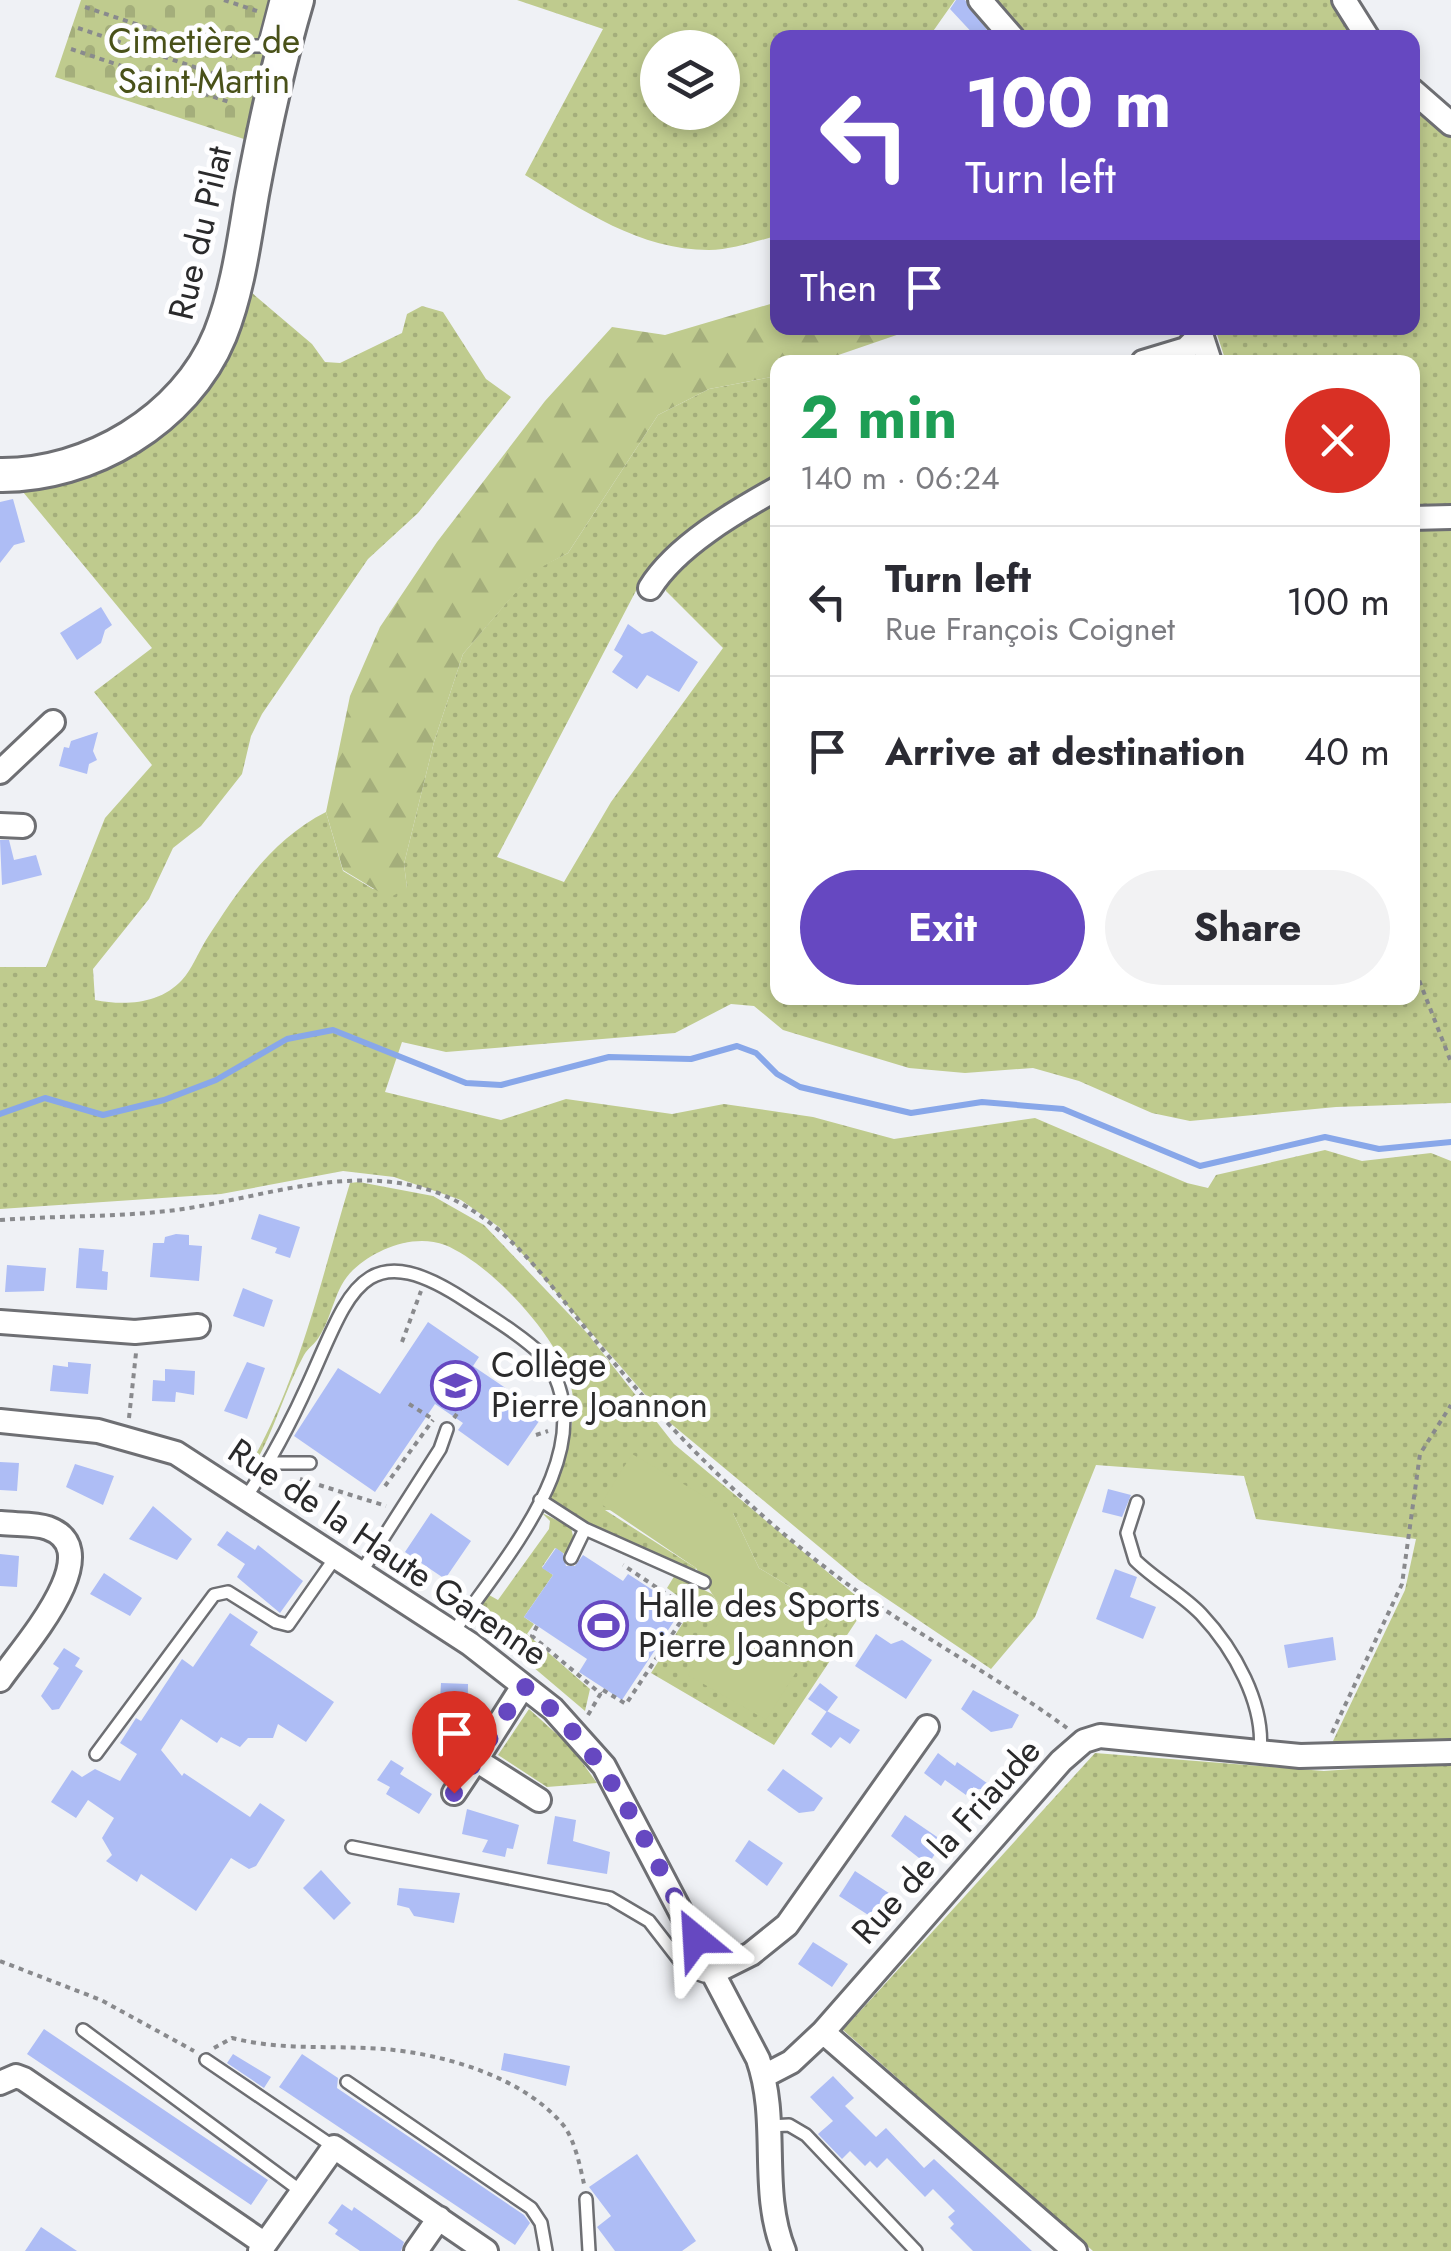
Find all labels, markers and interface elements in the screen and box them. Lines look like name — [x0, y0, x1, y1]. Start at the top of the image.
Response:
park label: Cimetière de Saint-Martin — [108, 16, 300, 106]
map controls — [640, 30, 740, 130]
button: layers — [640, 30, 740, 130]
text: 100 m — [965, 52, 1172, 153]
icon: left — [800, 70, 930, 200]
street label: Rue du Pilat — [156, 141, 244, 325]
text: Turn left — [965, 145, 1116, 210]
text: Then — [800, 260, 877, 315]
icon: arrive — [897, 260, 952, 315]
text: 2 min — [800, 374, 958, 461]
button: close — [1285, 388, 1390, 493]
text: 140 m · 06:24 — [800, 455, 1000, 501]
text: Turn left — [885, 551, 1031, 606]
icon: left — [800, 574, 855, 629]
text: 100 m — [1286, 574, 1390, 629]
text: Rue François Coignet — [885, 606, 1175, 652]
icon: arrive — [800, 724, 855, 779]
text: Arrive at destination — [885, 724, 1246, 779]
text: 40 m — [1304, 724, 1390, 779]
button: Exit — [800, 870, 1085, 985]
button: Share — [1105, 870, 1390, 985]
place label: Collège Pierre Joannon — [491, 1340, 708, 1430]
school or university icon: Collège Pierre Joannon — [430, 1359, 482, 1411]
street label: Rue de la Haute Garenne — [218, 1426, 558, 1678]
place label: Halle des Sports Pierre Joannon — [638, 1580, 880, 1670]
sports icon: Halle des Sports Pierre Joannon — [577, 1599, 629, 1651]
pin — [412, 1691, 497, 1794]
icon: arrive — [427, 1706, 482, 1761]
street label: Rue de la Friaude — [840, 1727, 1052, 1955]
position arrow — [644, 1887, 748, 1991]

